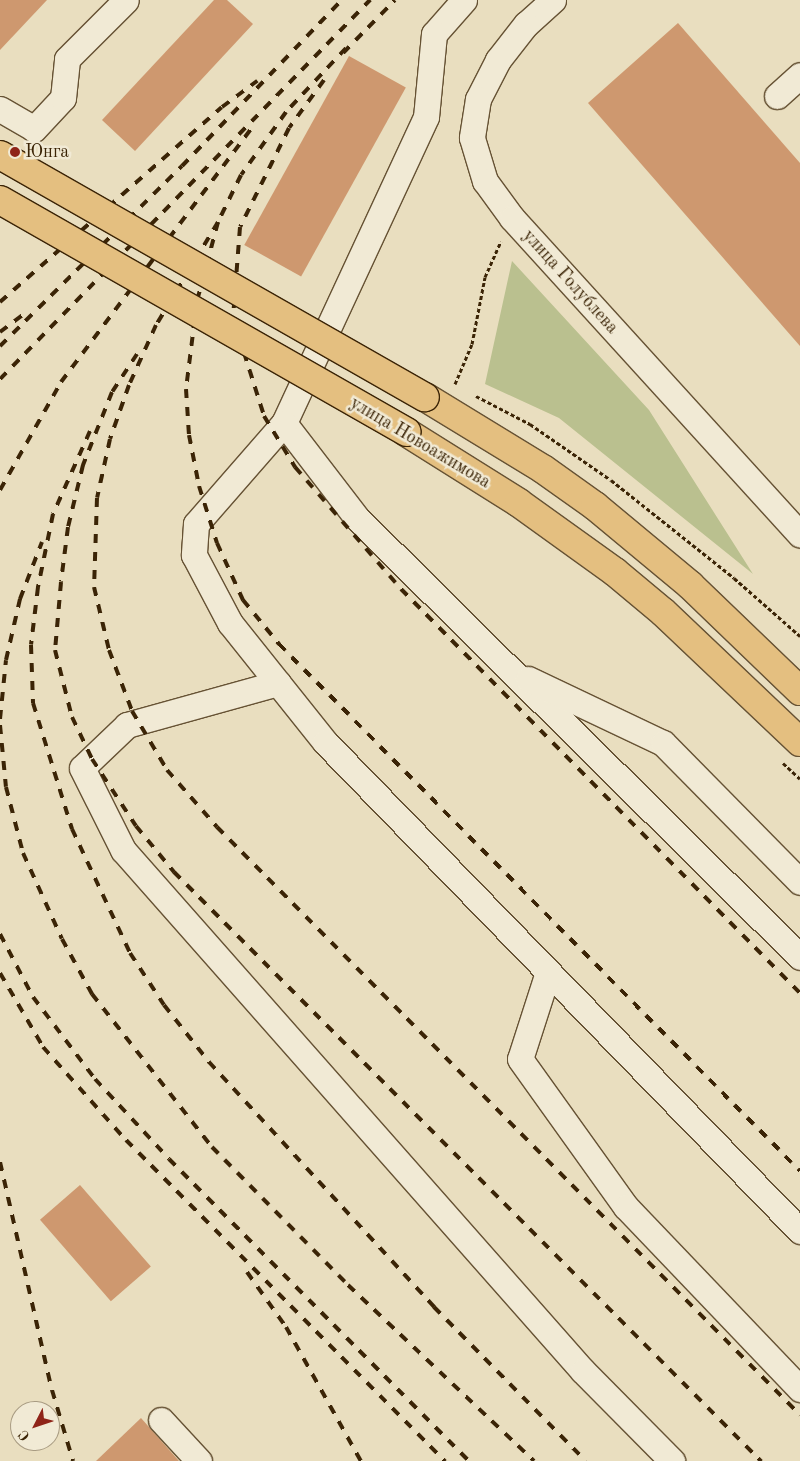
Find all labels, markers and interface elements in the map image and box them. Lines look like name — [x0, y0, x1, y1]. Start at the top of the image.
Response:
place label: Юнга — [25, 141, 69, 163]
marker: Юнга — [9, 146, 21, 158]
street label: улица Голублева — [518, 225, 622, 339]
street label: улица Новоажимова — [346, 393, 494, 493]
north arrow — [10, 1401, 60, 1451]
text: С — [16, 1427, 33, 1443]

